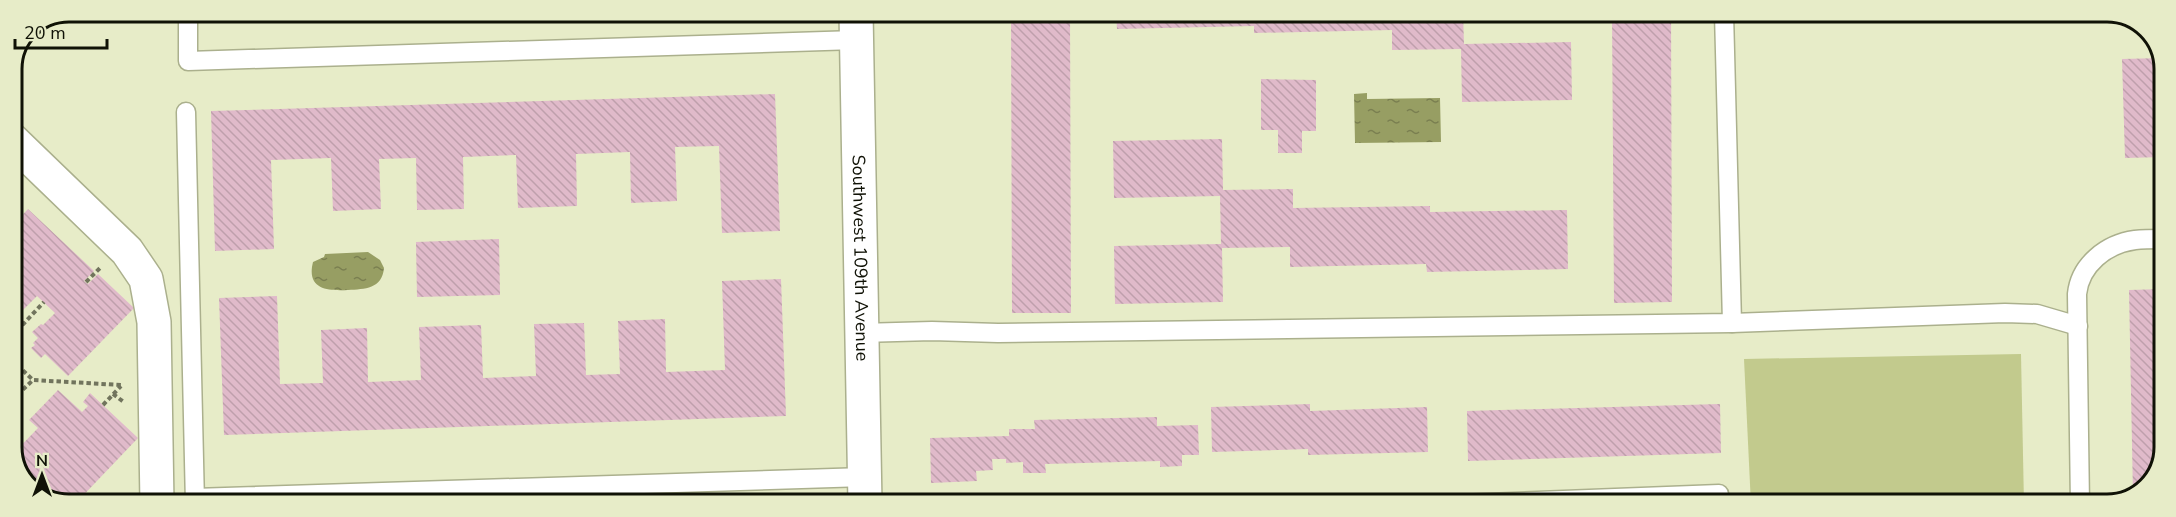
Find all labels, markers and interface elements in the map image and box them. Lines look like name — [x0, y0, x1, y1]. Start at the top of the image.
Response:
scale bar — [15, 12, 106, 50]
text: 20 m — [24, 21, 66, 45]
street label: Southwest 109th Avenue — [847, 154, 874, 362]
north arrow — [12, 445, 72, 505]
text: N — [36, 450, 48, 472]

